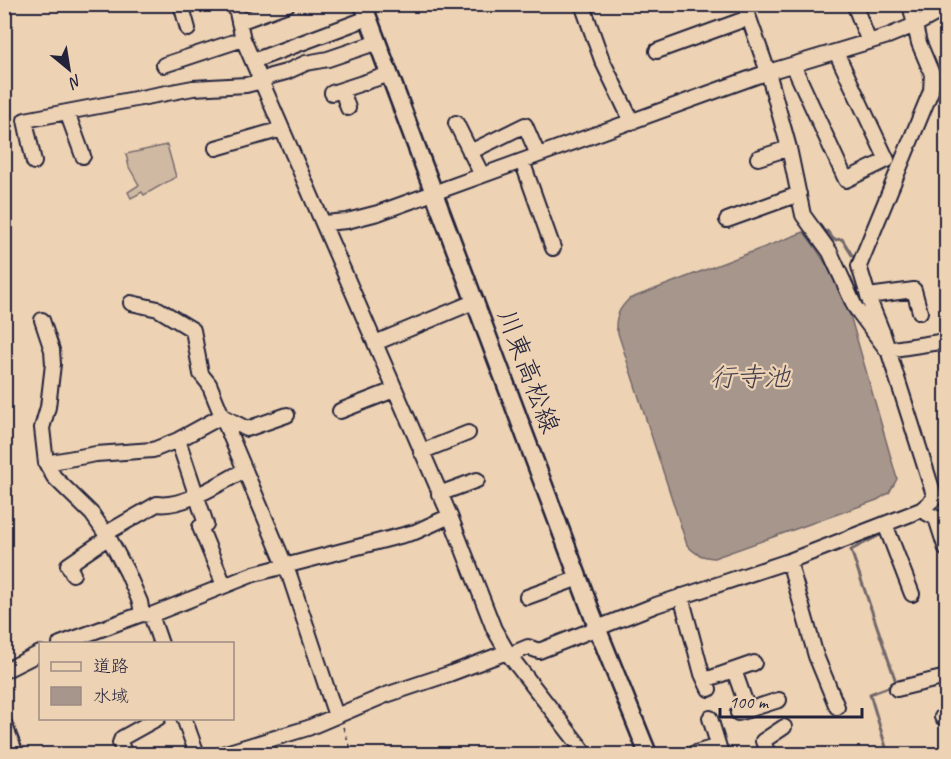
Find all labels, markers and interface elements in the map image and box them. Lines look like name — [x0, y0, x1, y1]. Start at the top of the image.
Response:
north arrow — [39, 39, 99, 99]
text: N — [64, 70, 85, 94]
street label: 川東高松線 — [490, 305, 567, 438]
water label: 行寺池 — [710, 360, 791, 394]
legend — [39, 642, 234, 720]
text: 道路 — [93, 655, 129, 677]
scale bar — [720, 681, 862, 719]
text: 水域 — [93, 685, 129, 707]
text: 100 m — [729, 691, 770, 713]

